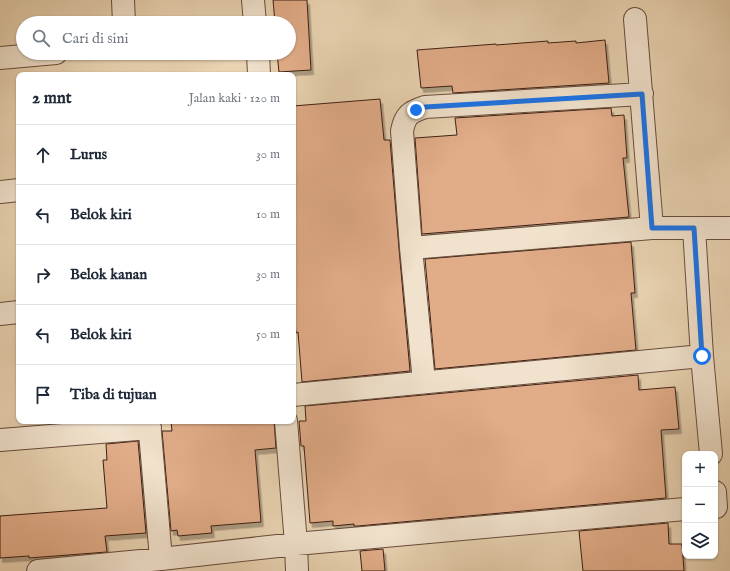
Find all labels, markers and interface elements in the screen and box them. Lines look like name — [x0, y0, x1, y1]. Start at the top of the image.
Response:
search box — [16, 16, 296, 60]
icon: search — [30, 27, 52, 49]
text: Cari di sini — [62, 29, 129, 48]
text: 2 mnt — [32, 88, 72, 109]
text: Jalan kaki · 120 m — [189, 90, 280, 107]
route end — [407, 101, 425, 119]
icon: ahead — [32, 144, 54, 166]
text: Lurus — [70, 145, 107, 164]
text: 30 m — [256, 146, 280, 163]
icon: left — [32, 204, 54, 226]
text: Belok kiri — [70, 205, 132, 224]
text: 10 m — [256, 206, 280, 223]
icon: right — [32, 264, 54, 286]
text: Belok kanan — [70, 265, 147, 284]
text: 30 m — [256, 266, 280, 283]
icon: left — [32, 324, 54, 346]
text: Belok kiri — [70, 325, 132, 344]
text: 50 m — [256, 326, 280, 343]
route start — [693, 347, 711, 365]
icon: arrive — [32, 384, 54, 406]
text: Tiba di tujuan — [70, 385, 157, 404]
map controls — [682, 451, 718, 559]
button: + — [682, 451, 718, 487]
button: − — [682, 487, 718, 523]
button: layers — [682, 523, 718, 559]

